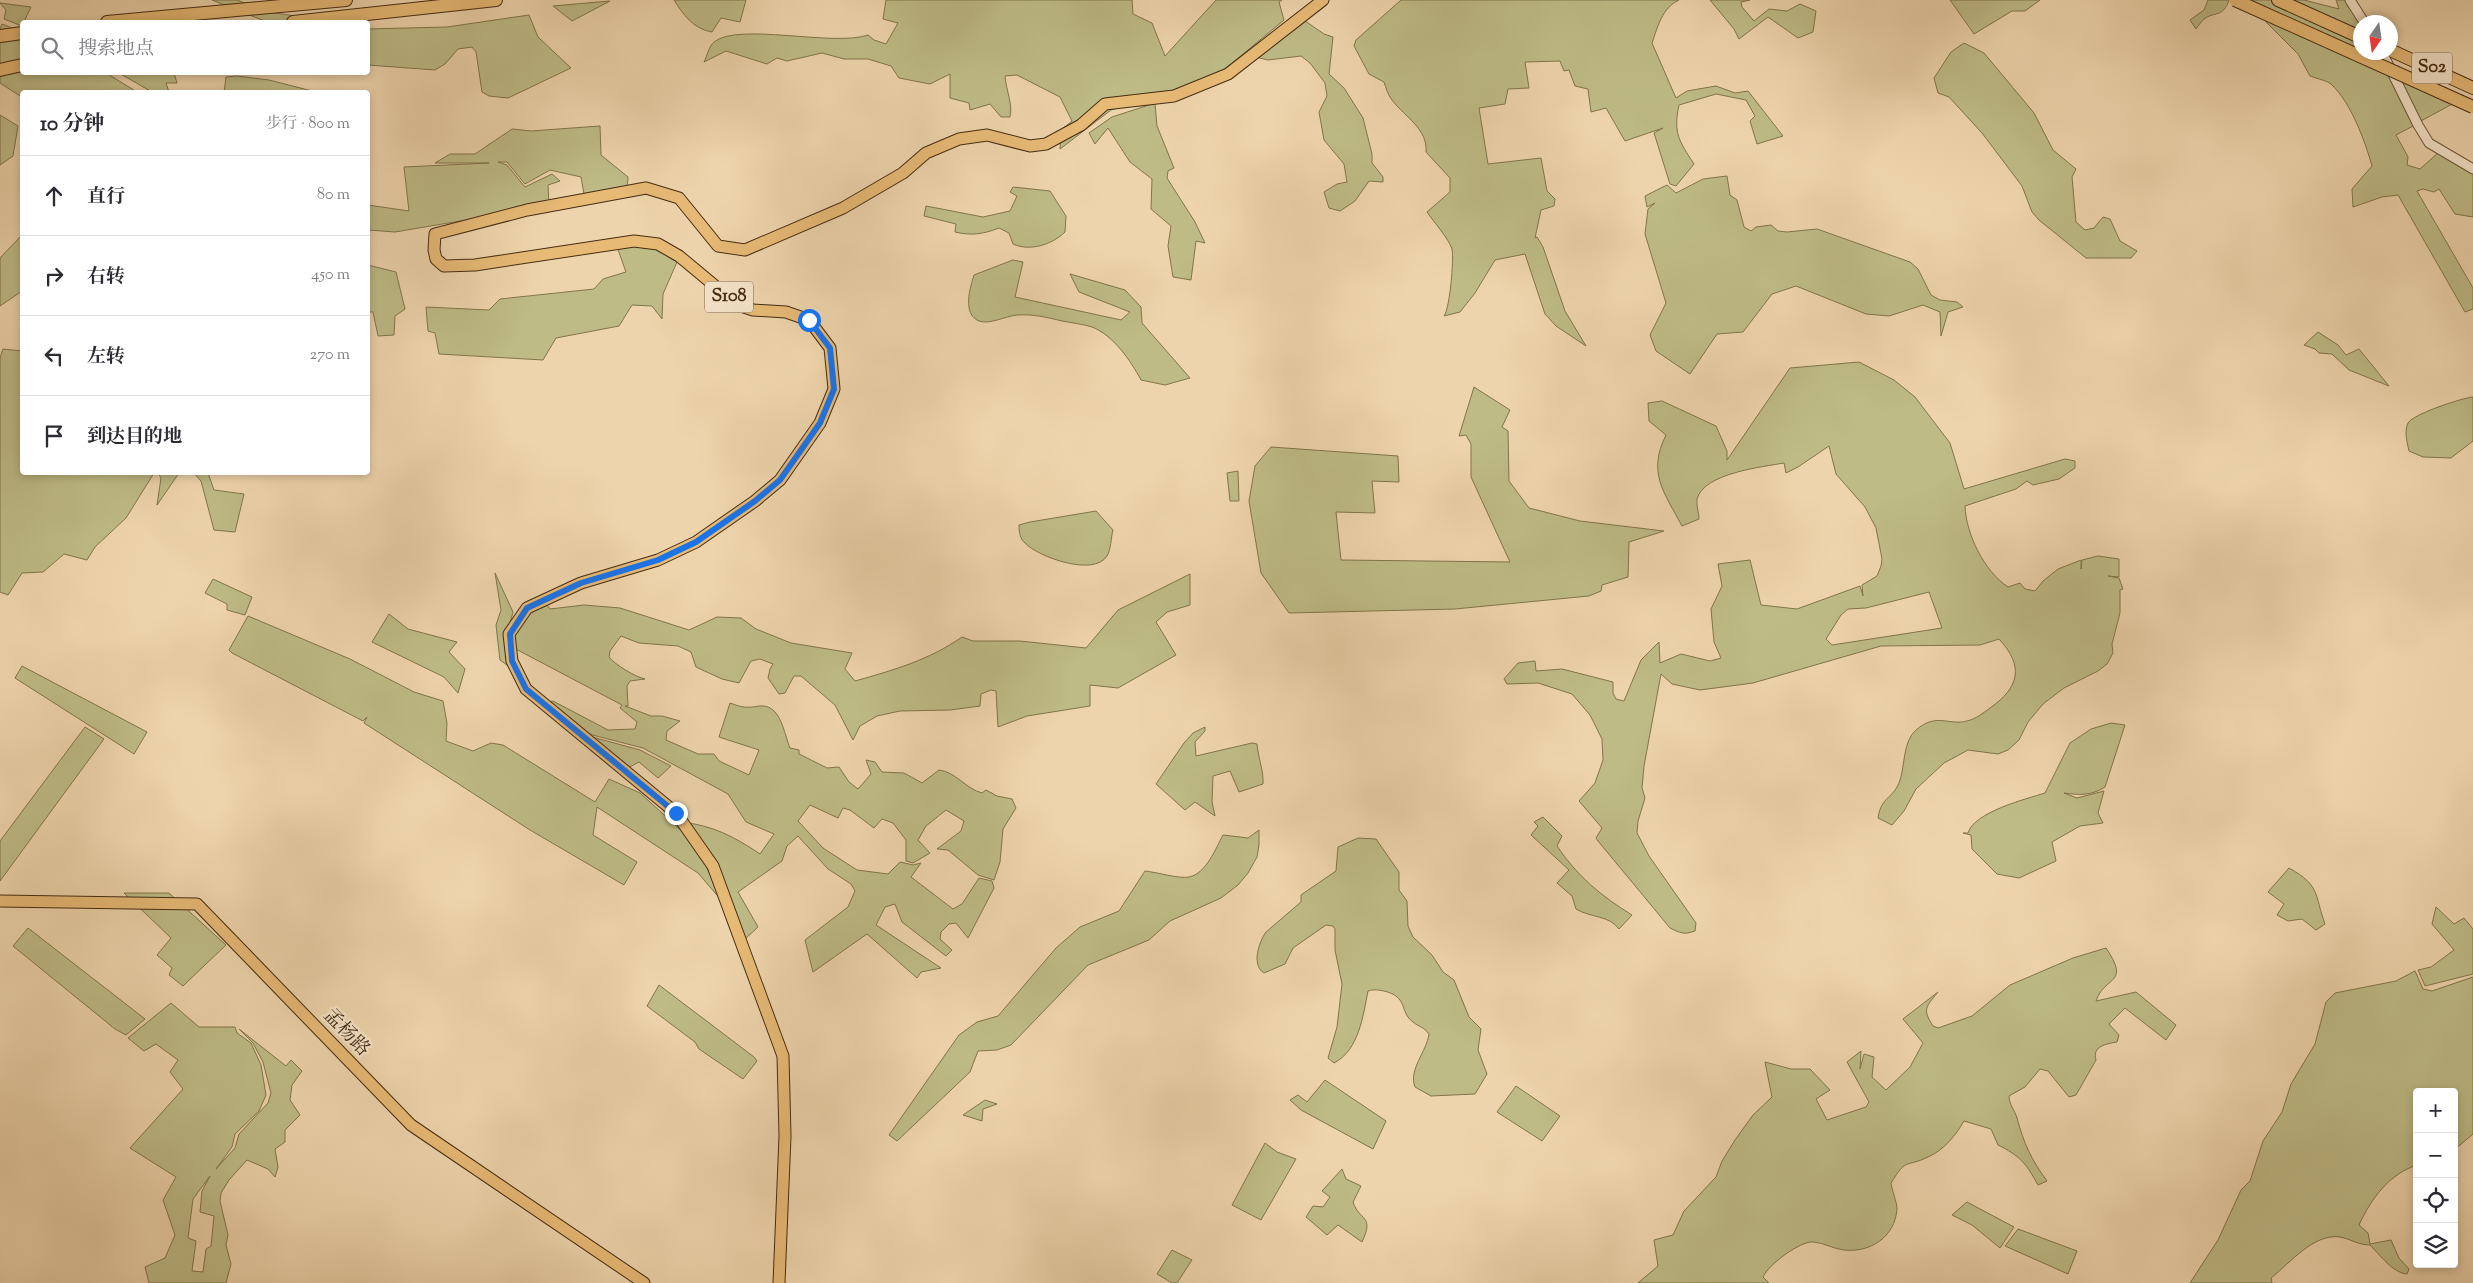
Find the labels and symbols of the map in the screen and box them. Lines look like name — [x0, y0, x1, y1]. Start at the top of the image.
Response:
north arrow — [2353, 15, 2398, 60]
road number: S02 — [2412, 52, 2452, 84]
road number: S108 — [705, 282, 753, 312]
route start — [798, 309, 821, 332]
route end — [665, 802, 688, 825]
street label: 孟杨路 — [316, 1003, 376, 1063]

